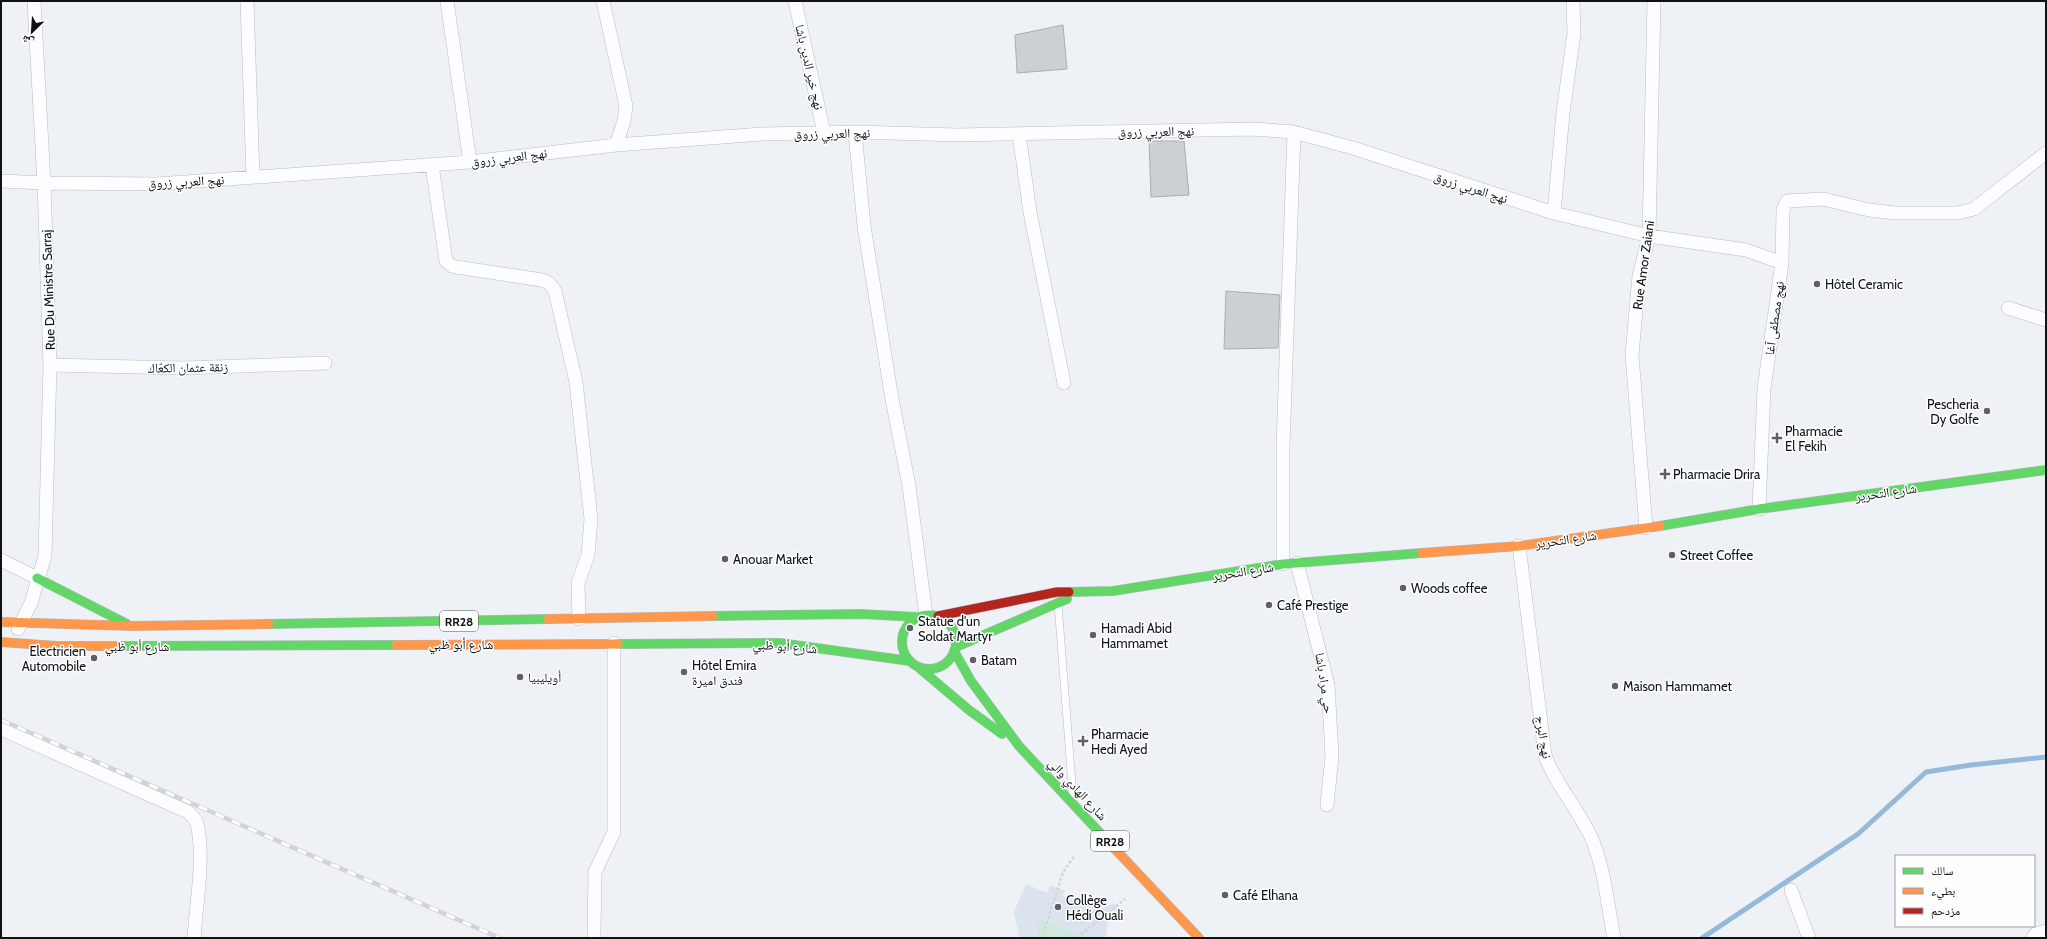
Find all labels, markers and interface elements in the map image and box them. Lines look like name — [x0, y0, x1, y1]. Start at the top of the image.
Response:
north arrow — [12, 12, 52, 52]
street label: نهج خير الدين باشا — [790, 23, 828, 112]
text: ش — [19, 31, 36, 50]
street label: نهج العربي زروق — [1118, 122, 1194, 143]
street label: نهج العربي زروق — [794, 124, 870, 145]
street label: نهج العربي زروق — [470, 144, 548, 173]
street label: نهج العربي زروق — [1431, 168, 1510, 210]
street label: نهج العربي زروق — [147, 171, 225, 194]
street label: Rue Amor Zaiani — [1629, 219, 1657, 311]
street label: Rue Du Ministre Sarraj — [38, 229, 59, 351]
place label: Hôtel Ceramic — [1825, 276, 1903, 292]
marker: Hôtel Ceramic — [1812, 279, 1822, 289]
street label: نهج مصطفى آغا — [1761, 280, 1789, 356]
street label: زنقة عثمان الكعّاك — [148, 358, 228, 377]
place label: Pescheria Dy Golfe — [1927, 396, 1980, 427]
marker: Pescheria Dy Golfe — [1982, 406, 1992, 416]
place label: Pharmacie El Fekih — [1785, 423, 1843, 454]
marker: Pharmacie El Fekih — [1772, 433, 1782, 443]
place label: Pharmacie Drira — [1673, 466, 1761, 482]
marker: Pharmacie Drira — [1660, 469, 1670, 479]
street label: شارع التحرير — [1853, 480, 1918, 506]
street label: شارع التحرير — [1533, 527, 1598, 553]
place label: Street Coffee — [1680, 547, 1753, 563]
marker: Street Coffee — [1667, 550, 1677, 560]
place label: Anouar Market — [733, 551, 814, 567]
marker: Anouar Market — [720, 554, 730, 564]
street label: شارع التحرير — [1210, 558, 1275, 586]
place label: Woods coffee — [1411, 580, 1488, 596]
marker: Woods coffee — [1398, 583, 1408, 593]
place label: Café Prestige — [1277, 597, 1349, 613]
marker: Café Prestige — [1264, 600, 1274, 610]
road number: RR28 — [440, 611, 478, 631]
place label: Statue d'un Soldat Martyr — [918, 613, 993, 644]
place label: Hamadi Abid Hammamet — [1101, 620, 1172, 651]
marker: Statue d'un Soldat Martyr — [905, 623, 915, 633]
marker: Hamadi Abid Hammamet — [1088, 630, 1098, 640]
street label: شارع أبو ظبي — [429, 636, 493, 655]
street label: شارع أبو ظبي — [752, 636, 818, 660]
street label: شارع أبو ظبي — [105, 638, 169, 657]
place label: Electricien Automobile — [22, 643, 86, 674]
street label: حي مراد باشا — [1309, 651, 1338, 715]
place label: Batam — [981, 652, 1017, 668]
marker: Electricien Automobile — [89, 653, 99, 663]
marker: Batam — [968, 655, 978, 665]
place label: Hôtel Emira فندق اميرة — [692, 657, 757, 689]
marker: Hôtel Emira فندق اميرة — [679, 667, 689, 677]
place label: أويليبيا — [528, 669, 561, 686]
marker: أويليبيا — [515, 672, 525, 682]
place label: Maison Hammamet — [1623, 678, 1733, 694]
marker: Maison Hammamet — [1610, 681, 1620, 691]
street label: نهج البرج — [1530, 714, 1556, 760]
place label: Pharmacie Hedi Ayed — [1091, 726, 1149, 757]
marker: Pharmacie Hedi Ayed — [1078, 736, 1088, 746]
street label: شارع الهادي والي — [1043, 755, 1111, 826]
road number: RR28 — [1091, 831, 1129, 851]
legend — [1895, 855, 2035, 927]
text: سالك — [1931, 863, 1953, 878]
text: بطيء — [1931, 883, 1955, 901]
place label: Café Elhana — [1233, 887, 1299, 903]
marker: Café Elhana — [1220, 890, 1230, 900]
place label: Collège Hédi Ouali — [1066, 892, 1123, 923]
marker: Collège Hédi Ouali — [1053, 902, 1063, 912]
text: مزدحم — [1931, 903, 1960, 919]

